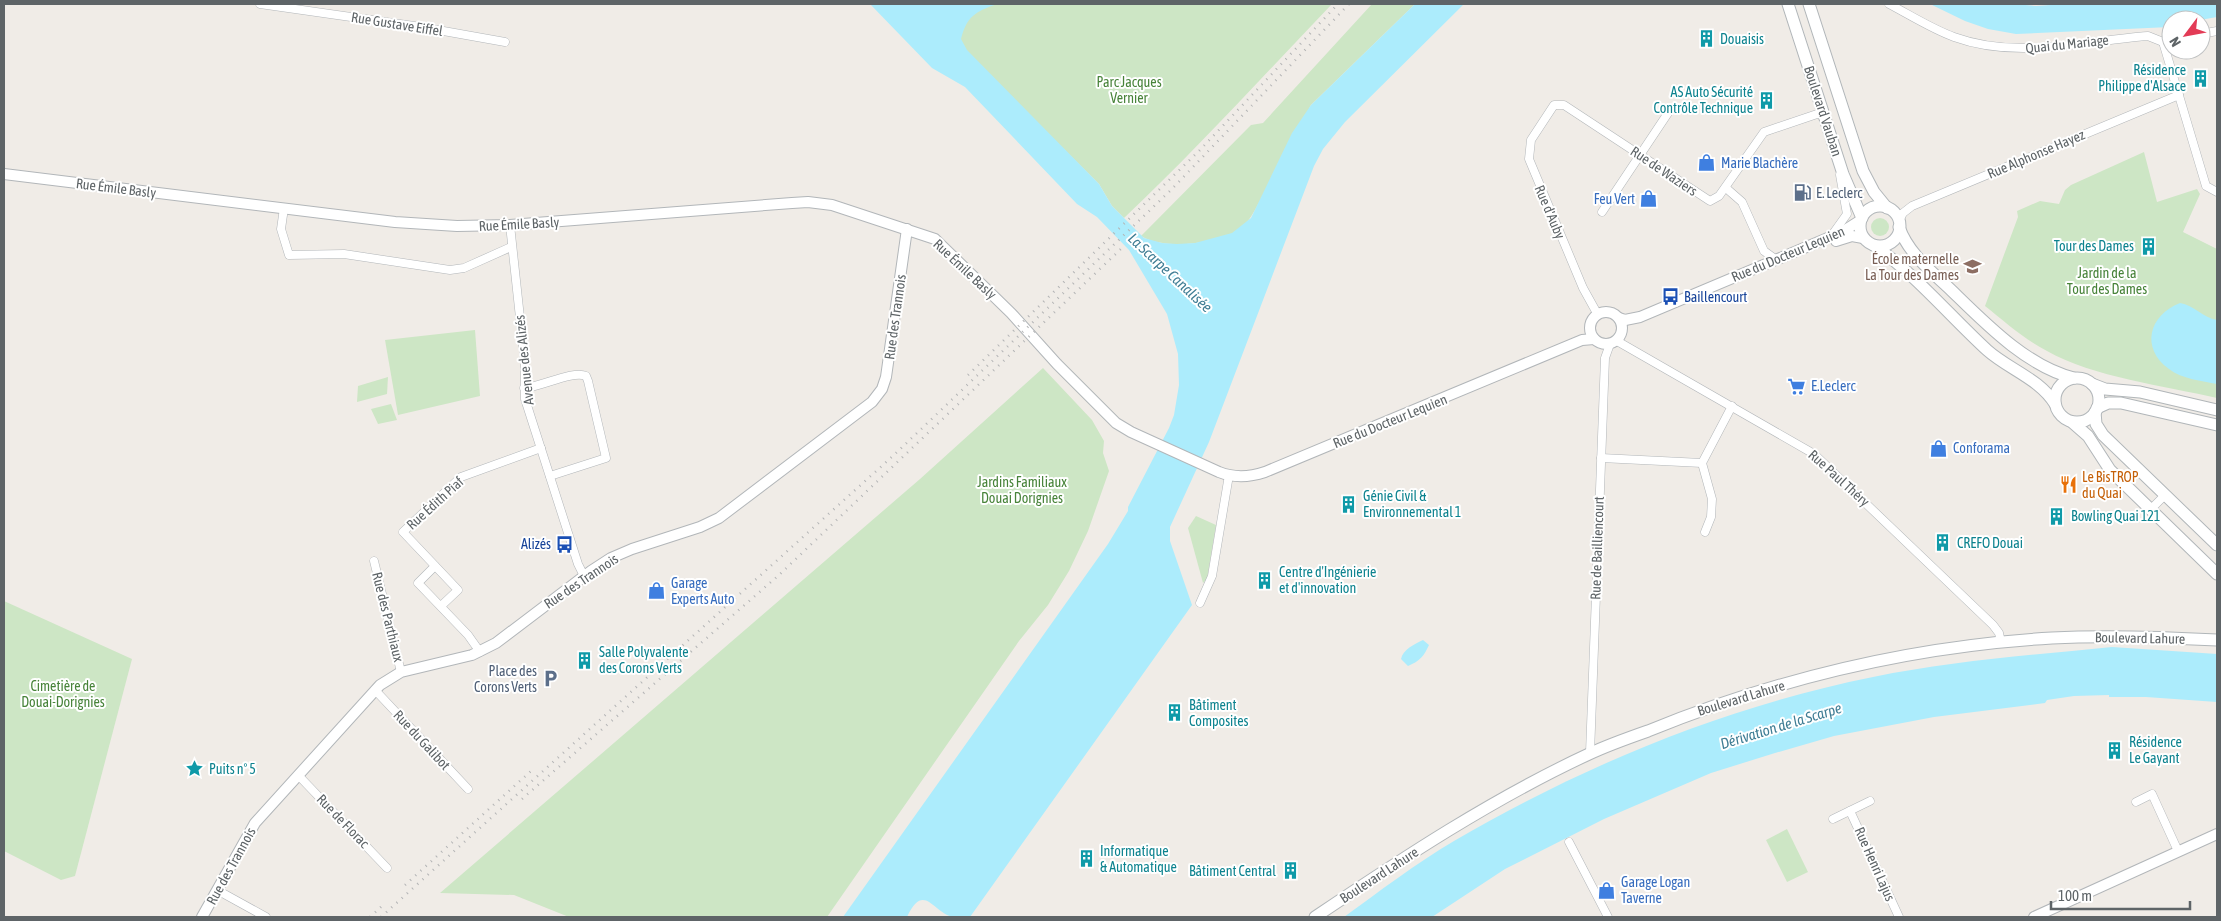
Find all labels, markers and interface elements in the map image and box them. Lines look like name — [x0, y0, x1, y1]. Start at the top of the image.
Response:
street label: Rue Gustave Eiffel — [350, 9, 444, 39]
north arrow — [2161, 10, 2211, 60]
building icon: Douaisis — [1696, 29, 1716, 49]
place label: Douaisis — [1720, 31, 1764, 47]
street label: Quai du Mariage — [2025, 32, 2109, 56]
text: N — [2166, 34, 2184, 50]
place label: Résidence Philippe d'Alsace — [2098, 62, 2186, 94]
street label: Boulevard Vauban — [1801, 64, 1845, 158]
building icon: Résidence Philippe d'Alsace — [2190, 68, 2210, 88]
park label: Parc Jacques Vernier — [1096, 74, 1162, 106]
place label: AS Auto Sécurité Contrôle Technique — [1653, 84, 1753, 116]
building icon: AS Auto Sécurité Contrôle Technique — [1757, 90, 1777, 110]
street label: Rue Alphonse Hayez — [1985, 126, 2087, 182]
street label: Rue de Waziers — [1628, 143, 1700, 199]
shop icon: Marie Blachère — [1697, 153, 1717, 173]
place label: Marie Blachère — [1721, 155, 1798, 171]
street label: Rue Émile Basly — [75, 175, 157, 201]
street label: Rue d'Auby — [1532, 183, 1569, 242]
fuel station icon: E. Leclerc — [1792, 183, 1812, 203]
place label: E. Leclerc — [1816, 185, 1863, 201]
shop icon: Feu Vert — [1639, 189, 1659, 209]
place label: Feu Vert — [1594, 191, 1635, 207]
street label: Rue Émile Basly — [478, 214, 560, 234]
street label: Rue du Docteur Lequien — [1729, 223, 1847, 285]
water label: La Scarpe Canalisée — [1125, 230, 1216, 316]
street label: Rue Émile Basly — [930, 236, 1000, 302]
building icon: Tour des Dames — [2138, 236, 2158, 256]
place label: Tour des Dames — [2054, 238, 2134, 254]
place label: École maternelle La Tour des Dames — [1865, 251, 1959, 283]
school or university icon: École maternelle La Tour des Dames — [1963, 257, 1983, 277]
park label: Jardin de la Tour des Dames — [2067, 265, 2147, 297]
street label: Rue des Trannois — [881, 273, 909, 361]
bus stop icon: Baillencourt — [1660, 287, 1680, 307]
place label: Baillencourt — [1684, 289, 1747, 305]
street label: Avenue des Alizés — [511, 314, 537, 406]
supermarket icon: E.Leclerc — [1787, 376, 1807, 396]
place label: E.Leclerc — [1811, 378, 1856, 394]
street label: Rue du Docteur Lequien — [1331, 391, 1449, 451]
shop icon: Conforama — [1929, 438, 1949, 458]
place label: Conforama — [1953, 440, 2010, 456]
street label: Rue Paul Théry — [1805, 446, 1873, 510]
place label: Le BisTROP du Quai — [2082, 469, 2139, 501]
street label: Rue Édith Piaf — [403, 473, 467, 533]
park label: Jardins Familiaux Douai Dorignies — [977, 474, 1067, 506]
restaurant icon: Le BisTROP du Quai — [2058, 475, 2078, 495]
place label: Génie Civil & Environnemental 1 — [1363, 488, 1461, 520]
building icon: Génie Civil & Environnemental 1 — [1339, 494, 1359, 514]
street label: Rue de Bailliencourt — [1587, 496, 1607, 600]
building icon: Bowling Quai 121 — [2047, 506, 2067, 526]
place label: Bowling Quai 121 — [2071, 508, 2160, 524]
building icon: CREFO Douai — [1933, 533, 1953, 553]
bus stop icon: Alizés — [555, 534, 575, 554]
place label: CREFO Douai — [1957, 535, 2023, 551]
place label: Alizés — [521, 536, 551, 552]
street label: Rue des Trannois — [541, 550, 621, 612]
place label: Centre d'Ingénierie et d'innovation — [1279, 564, 1376, 596]
street label: Rue des Parthiaux — [369, 570, 407, 664]
building icon: Centre d'Ingénierie et d'innovation — [1255, 570, 1275, 590]
place label: Garage Experts Auto — [671, 575, 735, 607]
shop icon: Garage Experts Auto — [647, 581, 667, 601]
street label: Boulevard Lahure — [2095, 629, 2185, 647]
place label: Salle Polyvalente des Corons Verts — [599, 644, 689, 676]
building icon: Salle Polyvalente des Corons Verts — [575, 650, 595, 670]
place label: Place des Corons Verts — [474, 663, 537, 695]
parking icon: Place des Corons Verts — [541, 669, 561, 689]
street label: Boulevard Lahure — [1695, 677, 1787, 719]
park label: Cimetière de Douai-Dorignies — [21, 678, 105, 710]
place label: Bâtiment Composites — [1189, 697, 1249, 729]
water label: Dérivation de la Scarpe — [1718, 699, 1844, 752]
building icon: Bâtiment Composites — [1165, 703, 1185, 723]
street label: Rue du Galibot — [390, 707, 454, 773]
place label: Résidence Le Gayant — [2129, 734, 2182, 766]
building icon: Résidence Le Gayant — [2105, 740, 2125, 760]
place icon: Puits n° 5 — [185, 759, 205, 779]
place label: Puits n° 5 — [209, 761, 256, 777]
street label: Rue de Florac — [314, 791, 373, 852]
street label: Rue Henri Lajus — [1852, 824, 1898, 904]
street label: Rue des Trannois — [203, 825, 259, 907]
place label: Informatique & Automatique — [1100, 843, 1177, 875]
street label: Boulevard Lahure — [1337, 844, 1421, 906]
building icon: Informatique & Automatique — [1076, 849, 1096, 869]
building icon: Bâtiment Central — [1280, 861, 1300, 881]
place label: Bâtiment Central — [1189, 863, 1276, 879]
place label: Garage Logan Taverne — [1621, 874, 1690, 906]
scale bar — [2051, 878, 2190, 910]
shop icon: Garage Logan Taverne — [1597, 880, 1617, 900]
text: 100 m — [2058, 887, 2092, 904]

